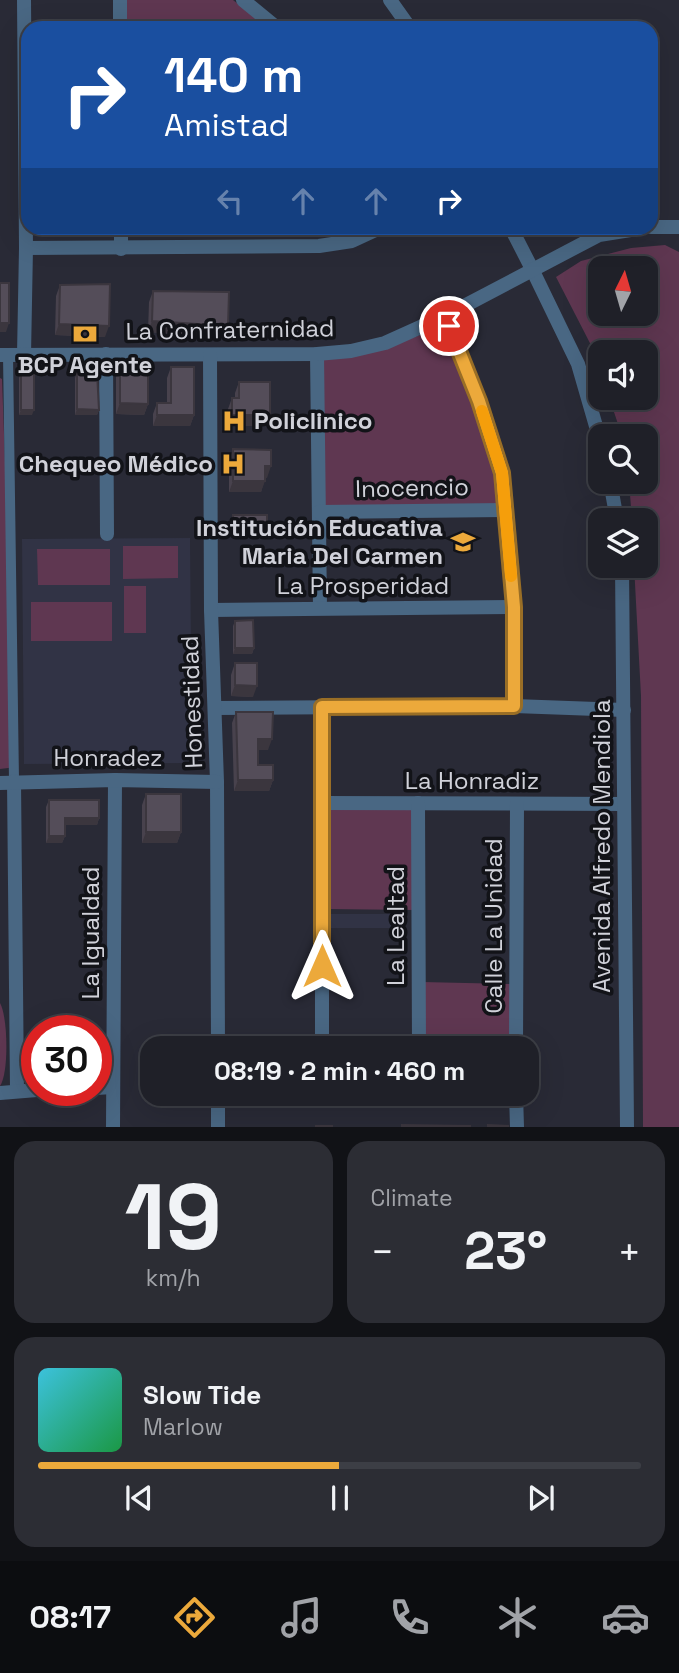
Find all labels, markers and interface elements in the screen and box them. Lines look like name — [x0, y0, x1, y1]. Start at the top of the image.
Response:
text: 140 m — [164, 44, 303, 106]
icon: right — [49, 49, 140, 140]
text: Amistad — [164, 105, 289, 145]
icon: left — [211, 182, 249, 220]
icon: ahead — [284, 182, 322, 220]
icon: ahead — [357, 182, 395, 220]
icon: right — [430, 182, 468, 220]
north arrow — [588, 256, 658, 326]
map controls — [588, 256, 658, 578]
pin — [419, 296, 479, 356]
icon: arrive — [430, 307, 468, 345]
street label: La Confraternidad — [125, 312, 335, 347]
bank icon: BCP Agente — [71, 320, 99, 348]
button: sound — [588, 340, 658, 410]
place label: BCP Agente — [18, 349, 152, 380]
place label: Policlinico — [254, 405, 372, 436]
hospital icon: Policlinico — [220, 407, 248, 435]
button: search — [588, 424, 658, 494]
place label: Chequeo Médico — [19, 448, 213, 479]
hospital icon: Chequeo Médico — [219, 450, 247, 478]
street label: Inocencio — [355, 471, 469, 504]
button: layers — [588, 508, 658, 578]
place label: Institución Educativa Maria Del Carmen — [196, 512, 443, 571]
school or university icon: Institución Educativa Maria Del Carmen — [449, 528, 477, 556]
street label: La Prosperidad — [277, 570, 449, 601]
street label: Honestidad — [174, 635, 209, 769]
street label: Avenida Alfredo Mendiola — [586, 699, 617, 993]
street label: Honradez — [53, 742, 163, 773]
street label: La Honradiz — [405, 765, 539, 796]
street label: Calle La Unidad — [478, 838, 509, 1014]
street label: La Igualdad — [75, 866, 106, 1000]
street label: La Lealtad — [380, 866, 411, 986]
position arrow — [285, 929, 359, 1003]
speed limit sign: 30 — [21, 1015, 112, 1106]
text: 08:19 · 2 min · 460 m — [214, 1054, 465, 1088]
text: 19 — [125, 1159, 222, 1276]
text: Climate — [371, 1183, 453, 1213]
text: 23° — [464, 1218, 547, 1284]
text: − — [371, 1228, 394, 1276]
text: + — [617, 1228, 641, 1276]
text: km/h — [146, 1263, 201, 1293]
text: Slow Tide — [143, 1378, 261, 1412]
text: Marlow — [143, 1412, 223, 1442]
icon: previous — [120, 1479, 158, 1517]
icon: pause — [321, 1479, 359, 1517]
icon: next — [522, 1479, 560, 1517]
icon: directions — [170, 1593, 219, 1642]
icon: music — [277, 1593, 326, 1642]
icon: phone — [385, 1593, 434, 1642]
icon: climate — [493, 1593, 542, 1642]
icon: car — [601, 1593, 650, 1642]
text: 08:17 — [29, 1597, 111, 1637]

